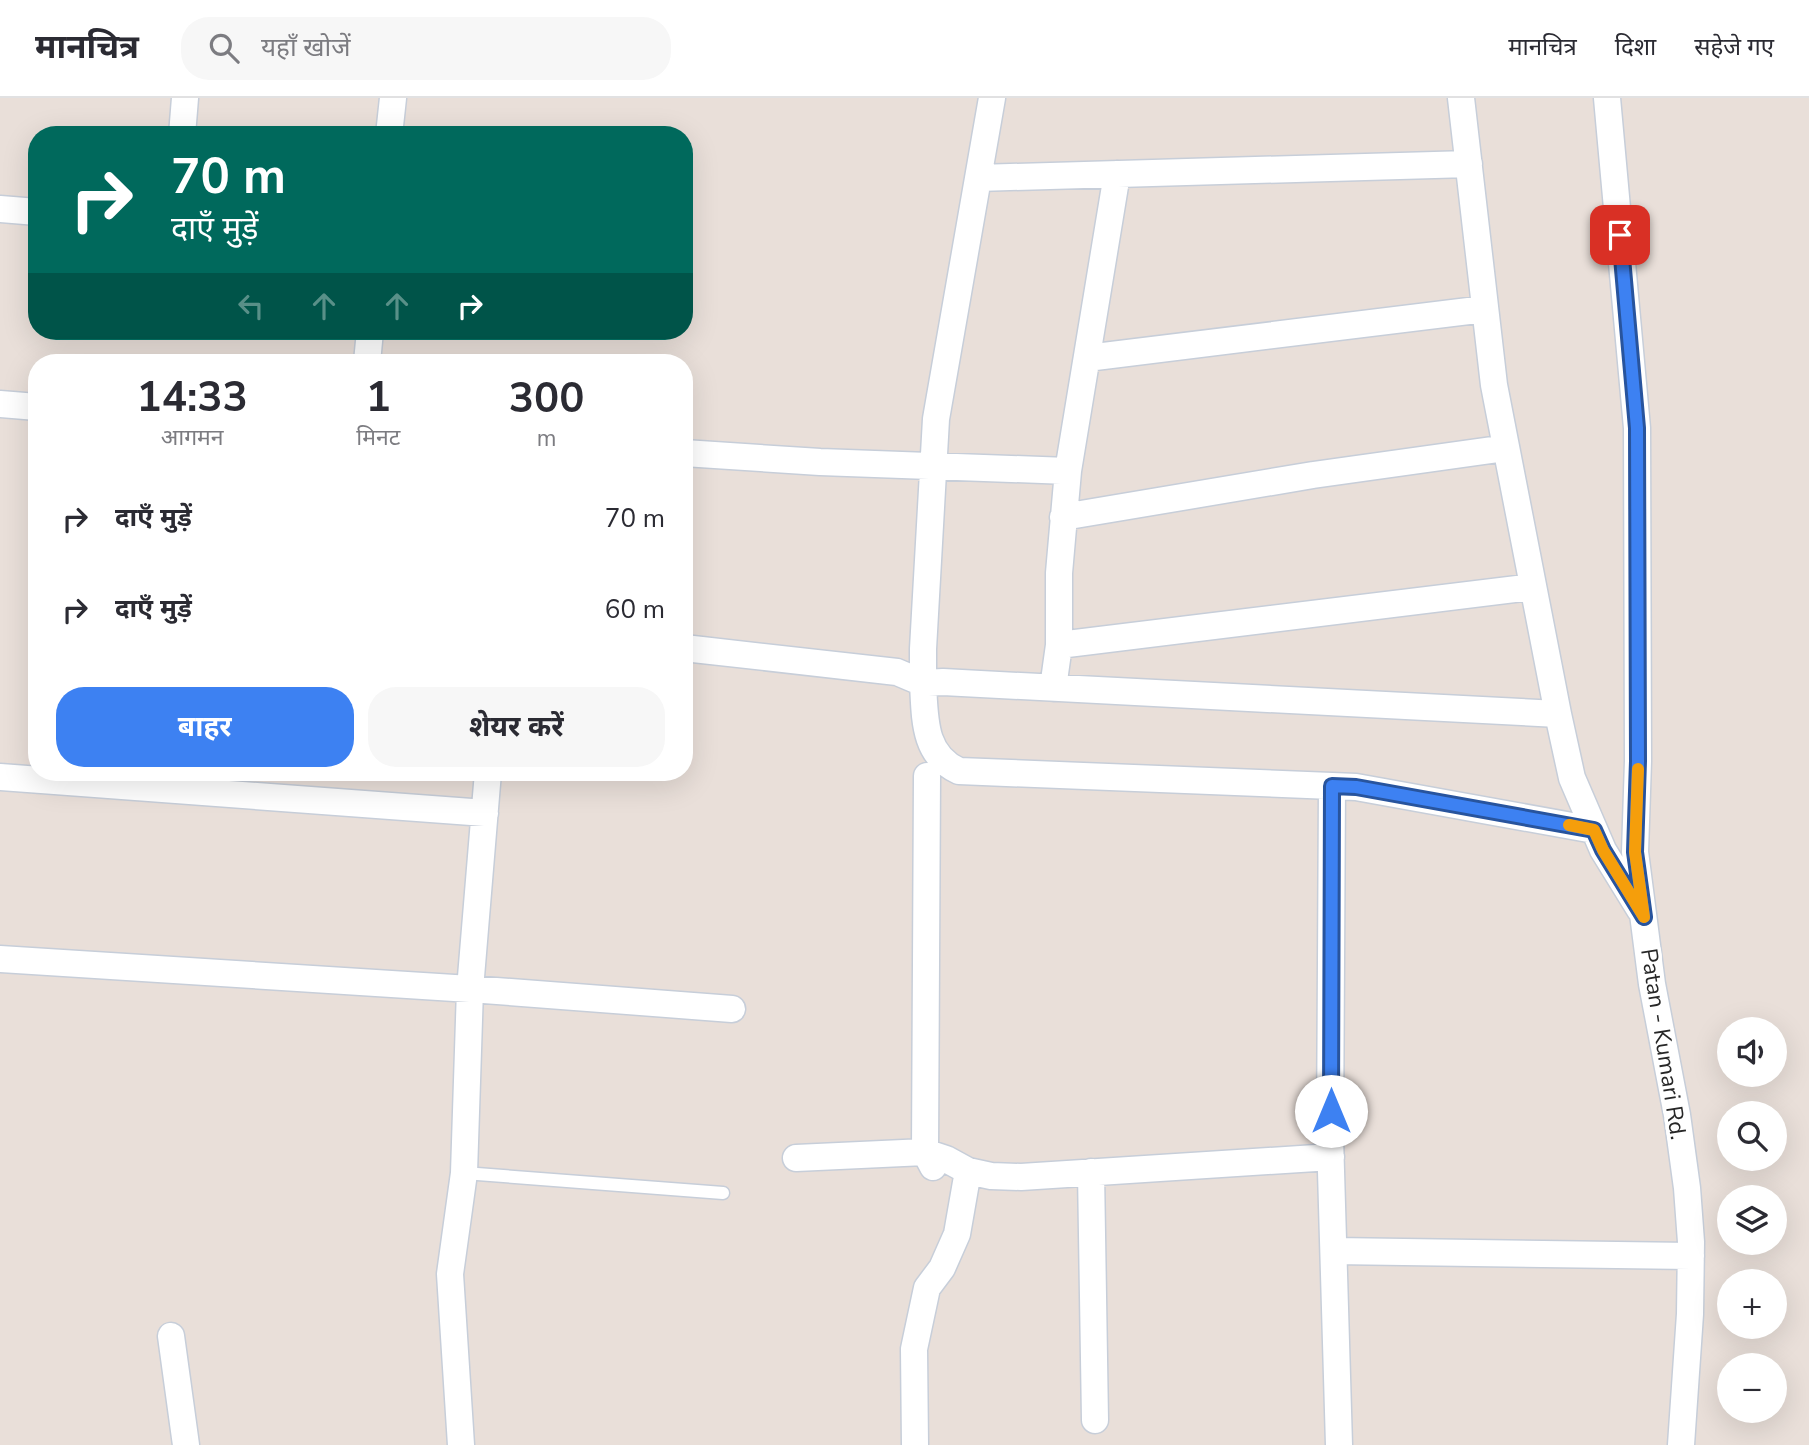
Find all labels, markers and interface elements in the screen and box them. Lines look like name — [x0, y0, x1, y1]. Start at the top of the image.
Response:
search box — [181, 17, 671, 80]
text: मानचित्र — [35, 25, 139, 70]
icon: search — [205, 29, 243, 67]
text: यहाँ खोजें — [261, 30, 351, 65]
text: मानचित्र — [1508, 31, 1577, 63]
text: दिशा — [1615, 31, 1656, 63]
text: सहेजे गए — [1694, 31, 1774, 63]
text: 70 m — [171, 143, 286, 210]
icon: right — [56, 154, 147, 245]
pin — [1590, 205, 1650, 265]
text: दाएँ मुड़ें — [171, 207, 258, 250]
icon: arrive — [1601, 216, 1639, 254]
icon: left — [232, 287, 270, 325]
icon: ahead — [305, 287, 343, 325]
icon: ahead — [378, 287, 416, 325]
icon: right — [451, 287, 489, 325]
text: 14:33 — [137, 369, 248, 426]
text: 1 — [366, 369, 391, 426]
text: 300 — [509, 370, 584, 427]
text: आगमन — [161, 422, 224, 453]
text: मिनट — [356, 422, 400, 453]
text: m — [537, 423, 557, 454]
icon: right — [56, 500, 94, 538]
text: दाएँ मुड़ें — [115, 500, 192, 535]
text: 70 m — [605, 501, 665, 536]
icon: right — [56, 591, 94, 629]
text: दाएँ मुड़ें — [115, 591, 192, 626]
text: 60 m — [605, 592, 665, 627]
button: बाहर — [56, 687, 354, 767]
button: शेयर करें — [368, 687, 665, 767]
street label: Patan - Kumari Rd. — [1633, 946, 1694, 1142]
map controls — [1717, 1017, 1787, 1423]
button: sound — [1717, 1017, 1787, 1087]
position arrow — [1294, 1074, 1368, 1148]
button: search — [1717, 1101, 1787, 1171]
button: layers — [1717, 1185, 1787, 1255]
button: + — [1717, 1269, 1787, 1339]
button: − — [1717, 1353, 1787, 1423]

